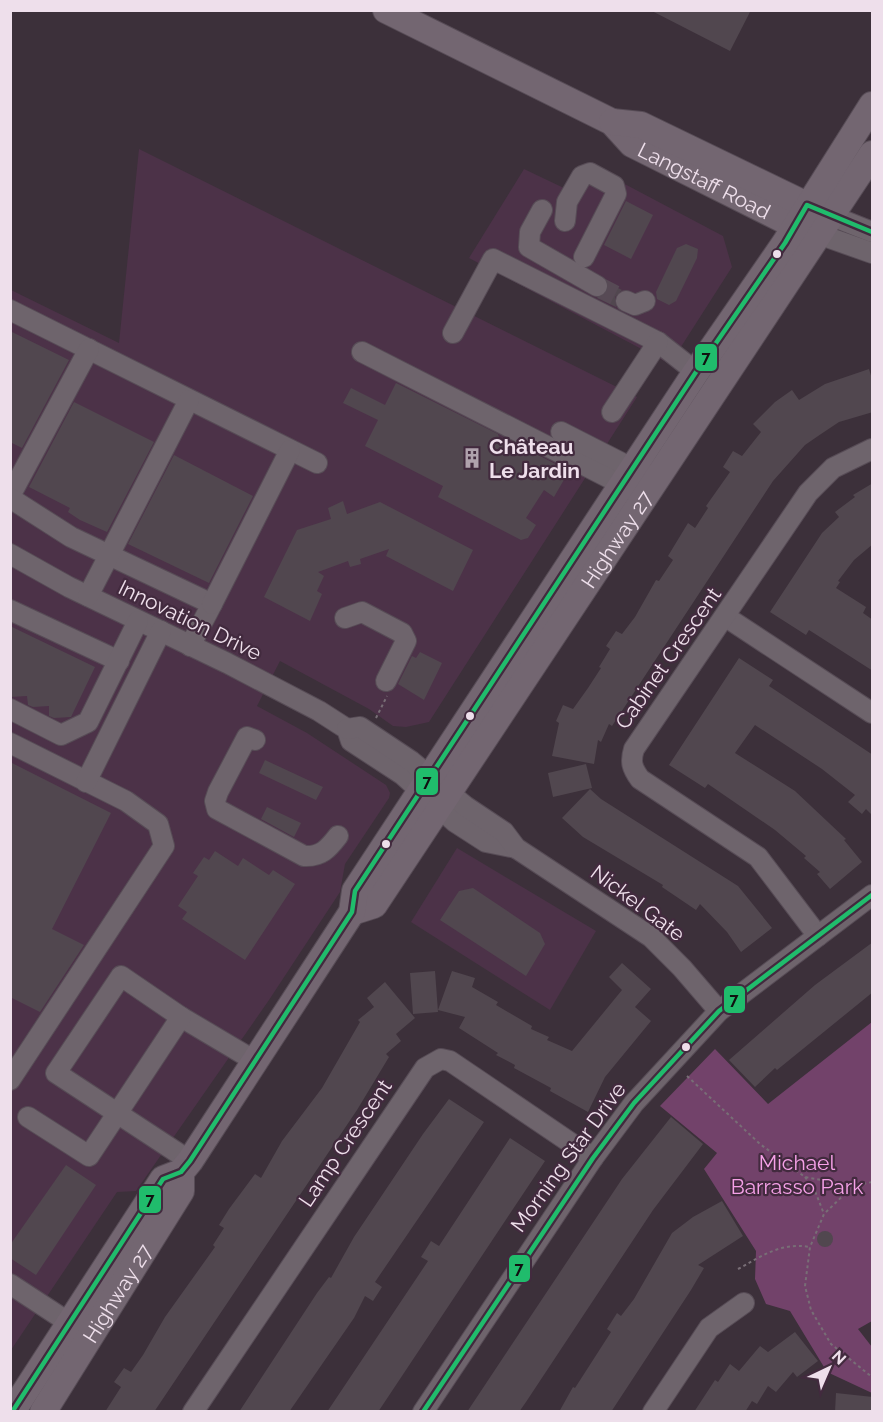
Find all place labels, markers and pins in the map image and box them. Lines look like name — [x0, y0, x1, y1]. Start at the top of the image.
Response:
unlabelled marker — [771, 248, 783, 260]
place label: Château Le Jardin — [489, 434, 580, 483]
building icon: Château Le Jardin — [460, 446, 484, 470]
unlabelled marker — [464, 710, 476, 722]
unlabelled marker — [380, 838, 392, 850]
unlabelled marker — [680, 1041, 692, 1053]

